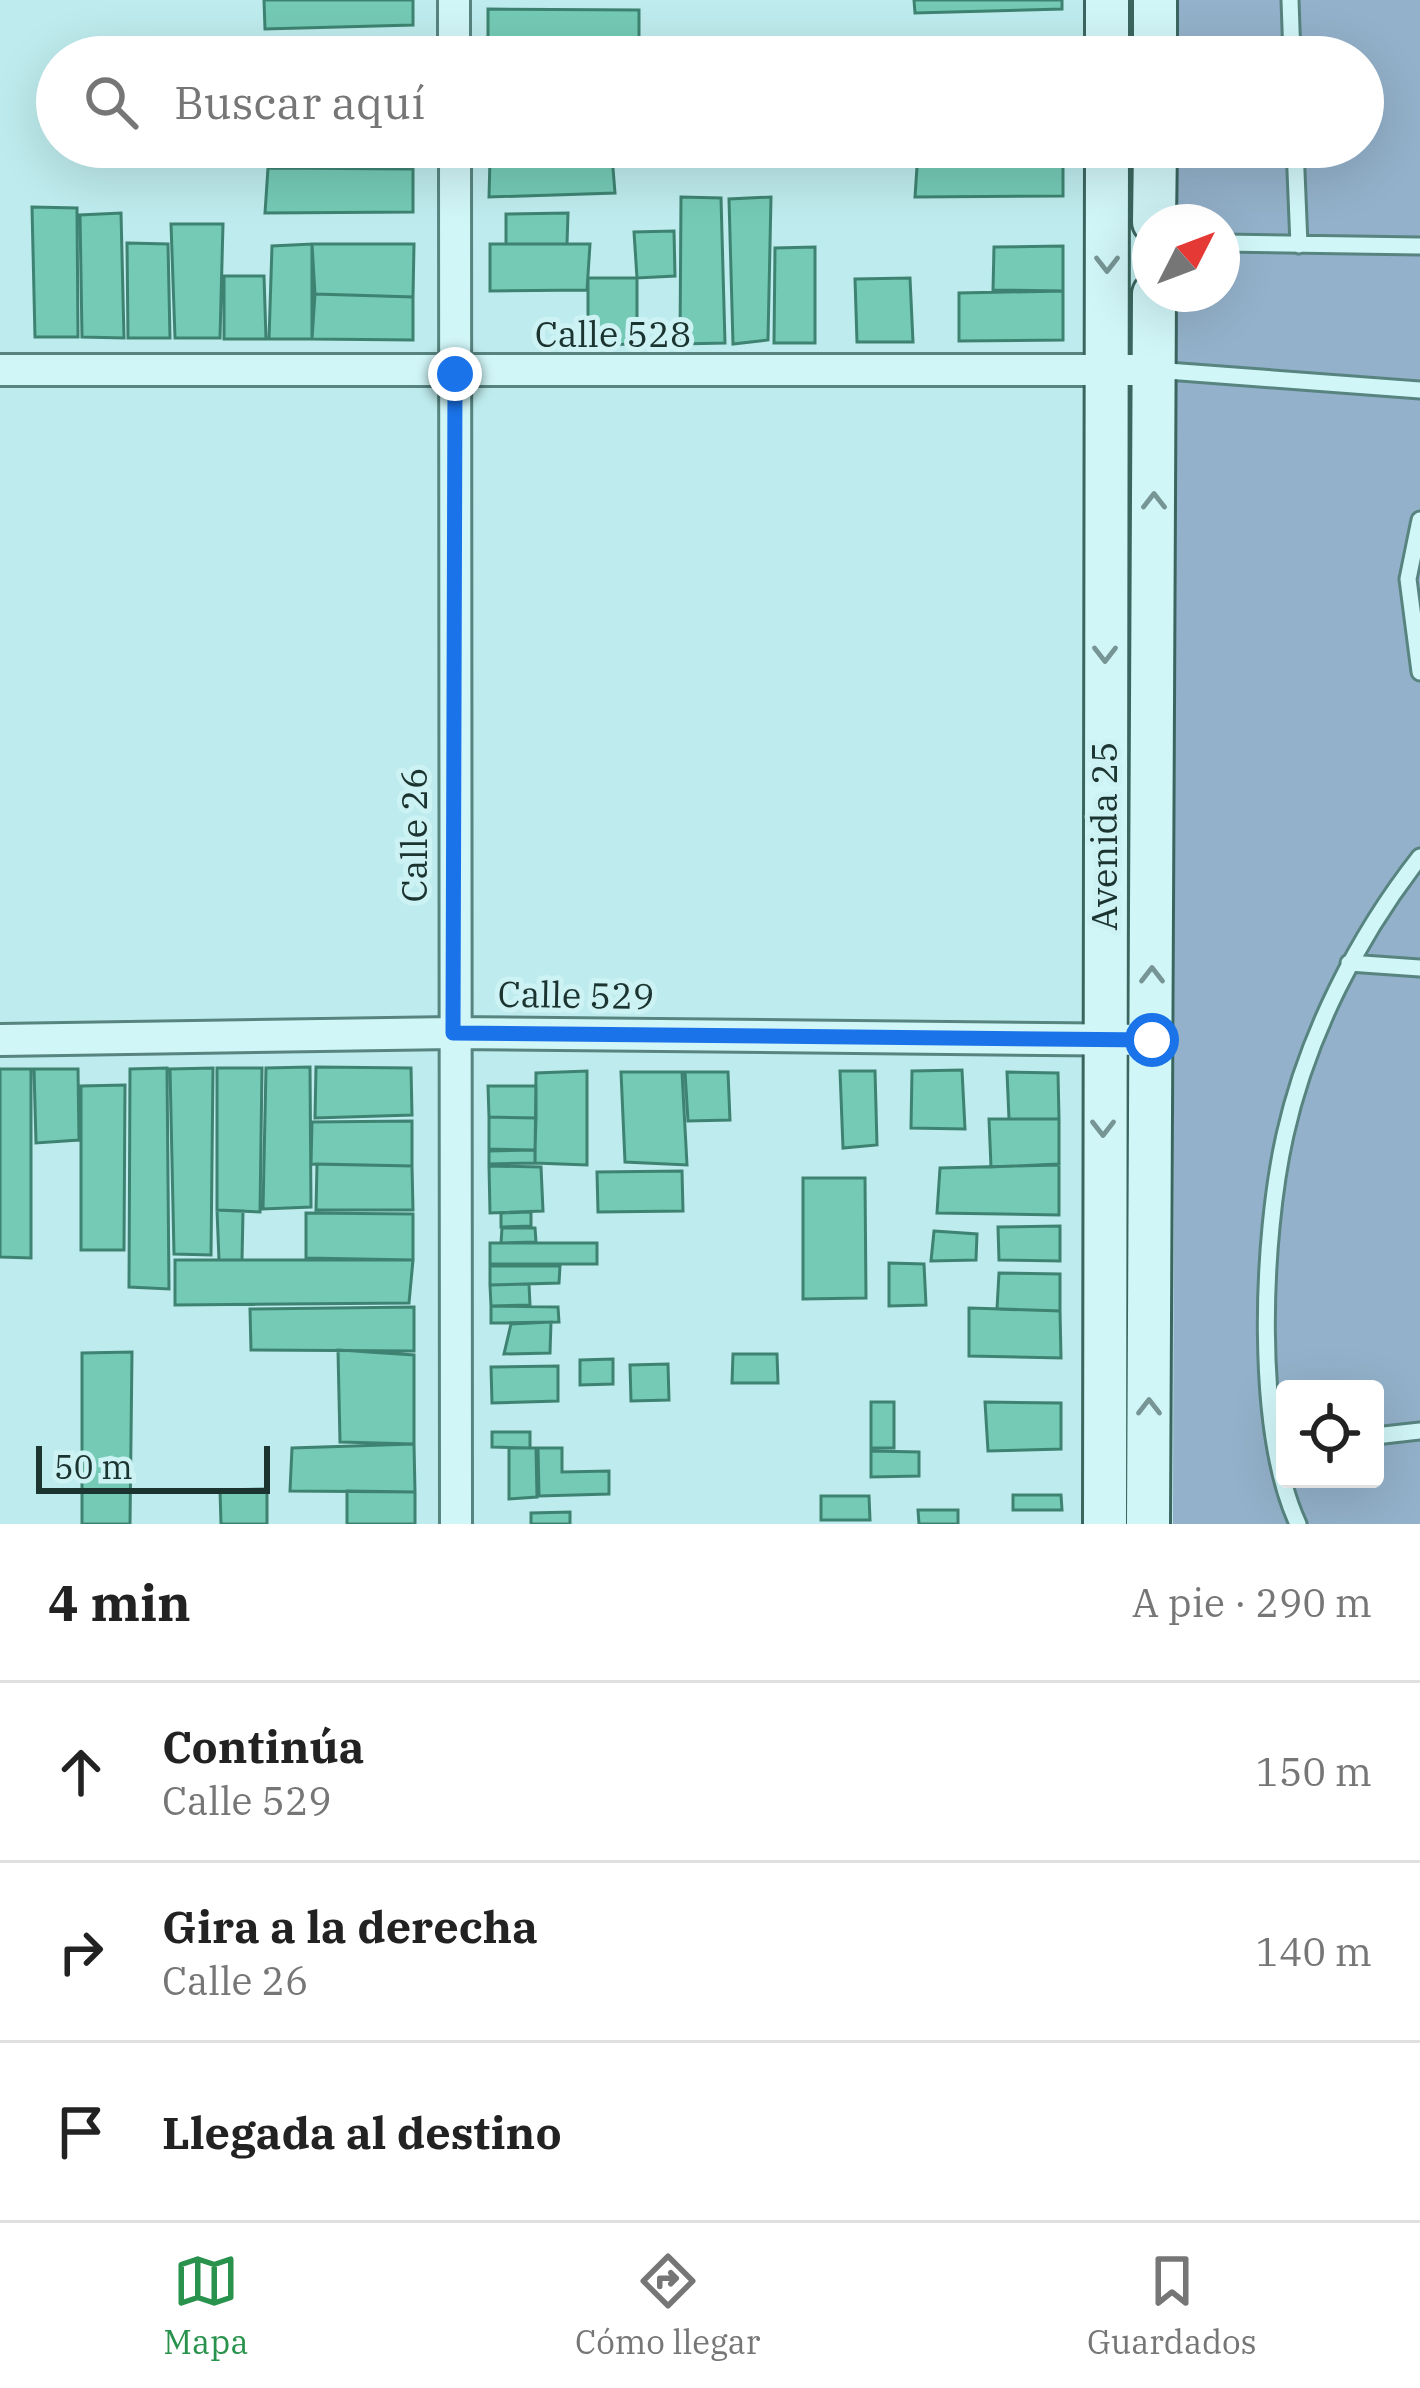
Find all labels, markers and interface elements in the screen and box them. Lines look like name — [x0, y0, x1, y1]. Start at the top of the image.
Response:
search box — [36, 36, 1384, 168]
icon: search — [78, 69, 144, 135]
text: Buscar aquí — [174, 73, 425, 131]
north arrow — [1132, 204, 1240, 312]
one-way arrow — [1094, 256, 1120, 274]
street label: Calle 528 — [535, 310, 691, 357]
route end — [428, 347, 482, 401]
one-way arrow — [1140, 491, 1166, 510]
one-way arrow — [1092, 646, 1118, 664]
street label: Avenida 25 — [1080, 741, 1127, 931]
street label: Calle 26 — [390, 767, 437, 903]
one-way arrow — [1139, 965, 1165, 983]
street label: Calle 529 — [497, 970, 655, 1019]
route start — [1125, 1013, 1179, 1067]
one-way arrow — [1089, 1119, 1115, 1138]
map controls — [1276, 1380, 1384, 1488]
button: locate — [1276, 1380, 1384, 1488]
one-way arrow — [1136, 1397, 1162, 1415]
scale bar — [36, 1440, 270, 1493]
text: 50 m — [54, 1445, 133, 1488]
text: 4 min — [48, 1569, 191, 1635]
text: A pie · 290 m — [1132, 1577, 1372, 1628]
text: Continúa — [162, 1717, 364, 1775]
icon: ahead — [48, 1739, 114, 1805]
text: 150 m — [1256, 1746, 1372, 1797]
text: Calle 529 — [162, 1775, 332, 1826]
text: Gira a la derecha — [162, 1897, 538, 1955]
icon: right — [48, 1919, 114, 1985]
text: 140 m — [1256, 1926, 1372, 1977]
text: Calle 26 — [162, 1955, 308, 2006]
icon: arrive — [48, 2099, 114, 2165]
text: Llegada al destino — [162, 2103, 562, 2161]
tab: Mapa — [163, 2248, 249, 2363]
tab: Cómo llegar — [575, 2248, 761, 2363]
tab: Guardados — [1087, 2248, 1257, 2363]

